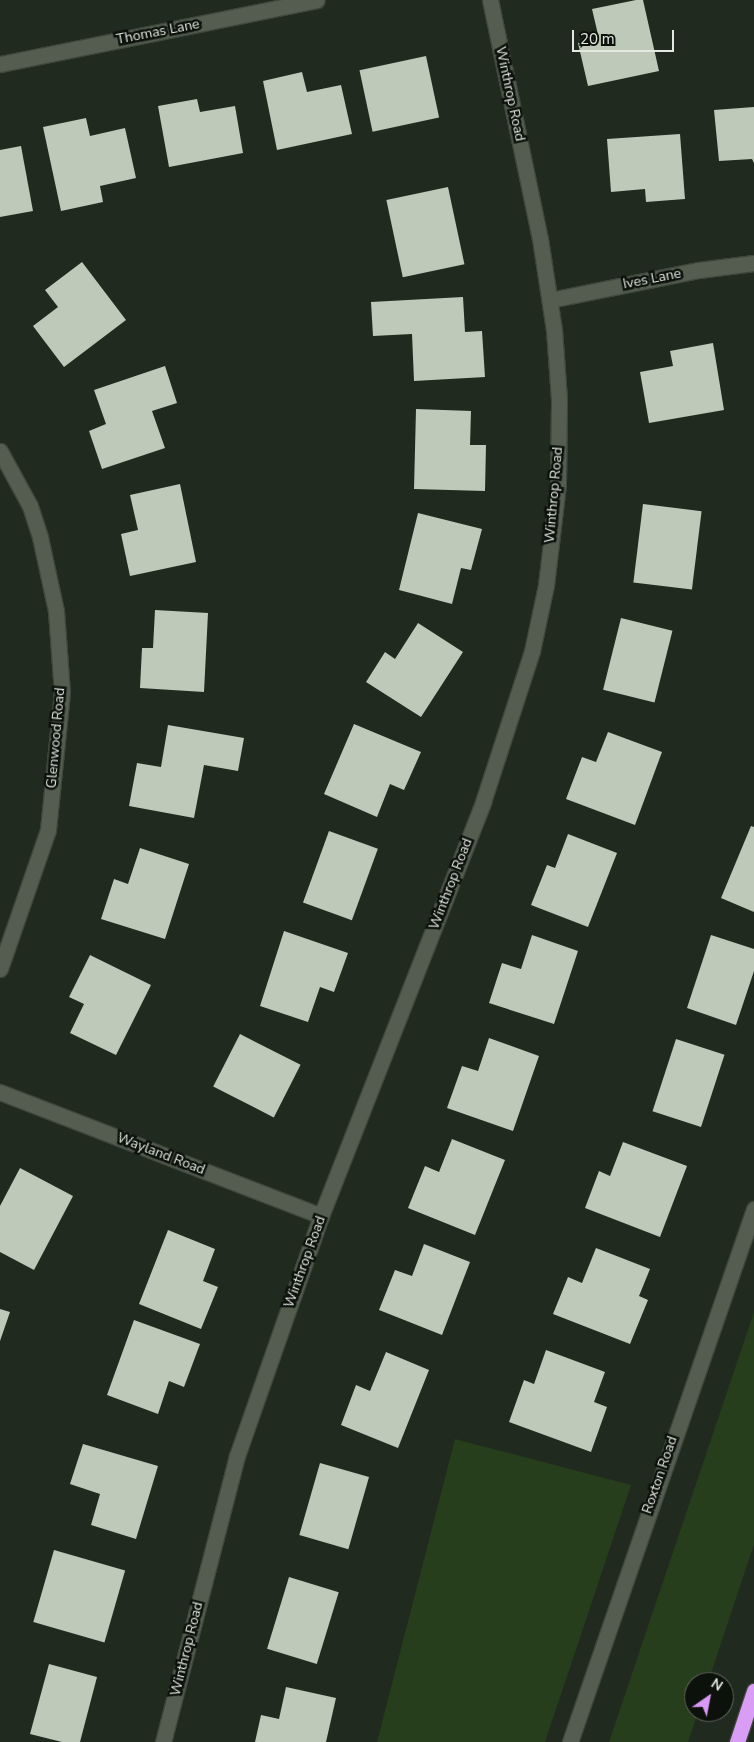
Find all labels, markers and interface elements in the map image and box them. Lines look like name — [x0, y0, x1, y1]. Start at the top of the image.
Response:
street label: Thomas Lane — [115, 16, 201, 48]
scale bar — [574, 20, 676, 52]
text: 20 m — [580, 29, 615, 49]
street label: Winthrop Road — [492, 45, 528, 143]
street label: Ives Lane — [621, 265, 683, 293]
street label: Winthrop Road — [541, 446, 567, 544]
street label: Glenwood Road — [43, 687, 69, 789]
street label: Winthrop Road — [426, 836, 476, 932]
street label: Wayland Road — [115, 1129, 207, 1179]
street label: Winthrop Road — [281, 1214, 329, 1310]
street label: Roxton Road — [639, 1434, 681, 1516]
street label: Winthrop Road — [167, 1600, 207, 1698]
north arrow — [684, 1672, 734, 1722]
text: N — [707, 1674, 726, 1696]

